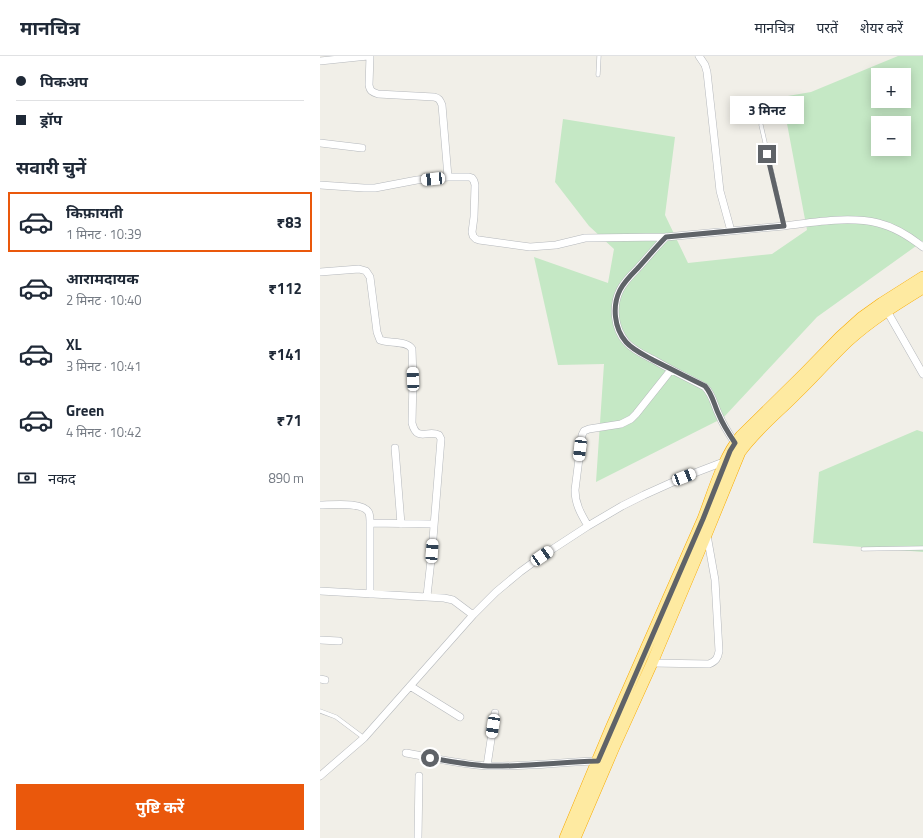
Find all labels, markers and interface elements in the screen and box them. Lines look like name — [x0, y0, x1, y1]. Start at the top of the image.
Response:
text: मानचित्र — [20, 13, 80, 42]
text: मानचित्र — [754, 17, 794, 38]
text: परतें — [816, 17, 838, 38]
text: शेयर करें — [860, 17, 903, 38]
map controls — [871, 68, 911, 156]
button: + — [871, 68, 911, 108]
text: पिकअप — [40, 70, 88, 93]
callout: 3 मिनट — [730, 96, 804, 124]
text: 3 मिनट — [748, 100, 786, 120]
text: ड्रॉप — [40, 108, 62, 131]
button: − — [871, 116, 911, 156]
route end — [758, 145, 776, 163]
text: सवारी चुनें — [16, 154, 86, 181]
car — [420, 172, 446, 186]
text: किफ़ायती — [66, 201, 123, 224]
icon: car — [18, 204, 54, 240]
text: ₹83 — [277, 211, 302, 234]
text: 1 मिनट · 10:39 — [66, 224, 142, 244]
text: आरामदायक — [66, 267, 139, 290]
icon: car — [18, 270, 54, 306]
text: ₹112 — [268, 277, 302, 300]
text: 2 मिनट · 10:40 — [66, 290, 142, 310]
text: XL — [66, 333, 82, 356]
icon: car — [18, 336, 54, 372]
text: ₹141 — [268, 343, 302, 366]
text: 3 मिनट · 10:41 — [66, 356, 142, 376]
car — [407, 367, 419, 391]
text: Green — [66, 399, 104, 422]
icon: car — [18, 402, 54, 438]
text: ₹71 — [277, 409, 302, 432]
text: 4 मिनट · 10:42 — [66, 422, 142, 442]
car — [573, 436, 587, 462]
icon: cash — [16, 467, 38, 489]
text: नकद — [48, 467, 76, 490]
car — [671, 467, 697, 487]
text: 890 m — [268, 468, 304, 488]
car — [425, 539, 439, 563]
car — [529, 544, 555, 568]
car — [485, 713, 501, 739]
route start — [421, 749, 439, 767]
button: पुष्टि करें — [16, 784, 304, 830]

